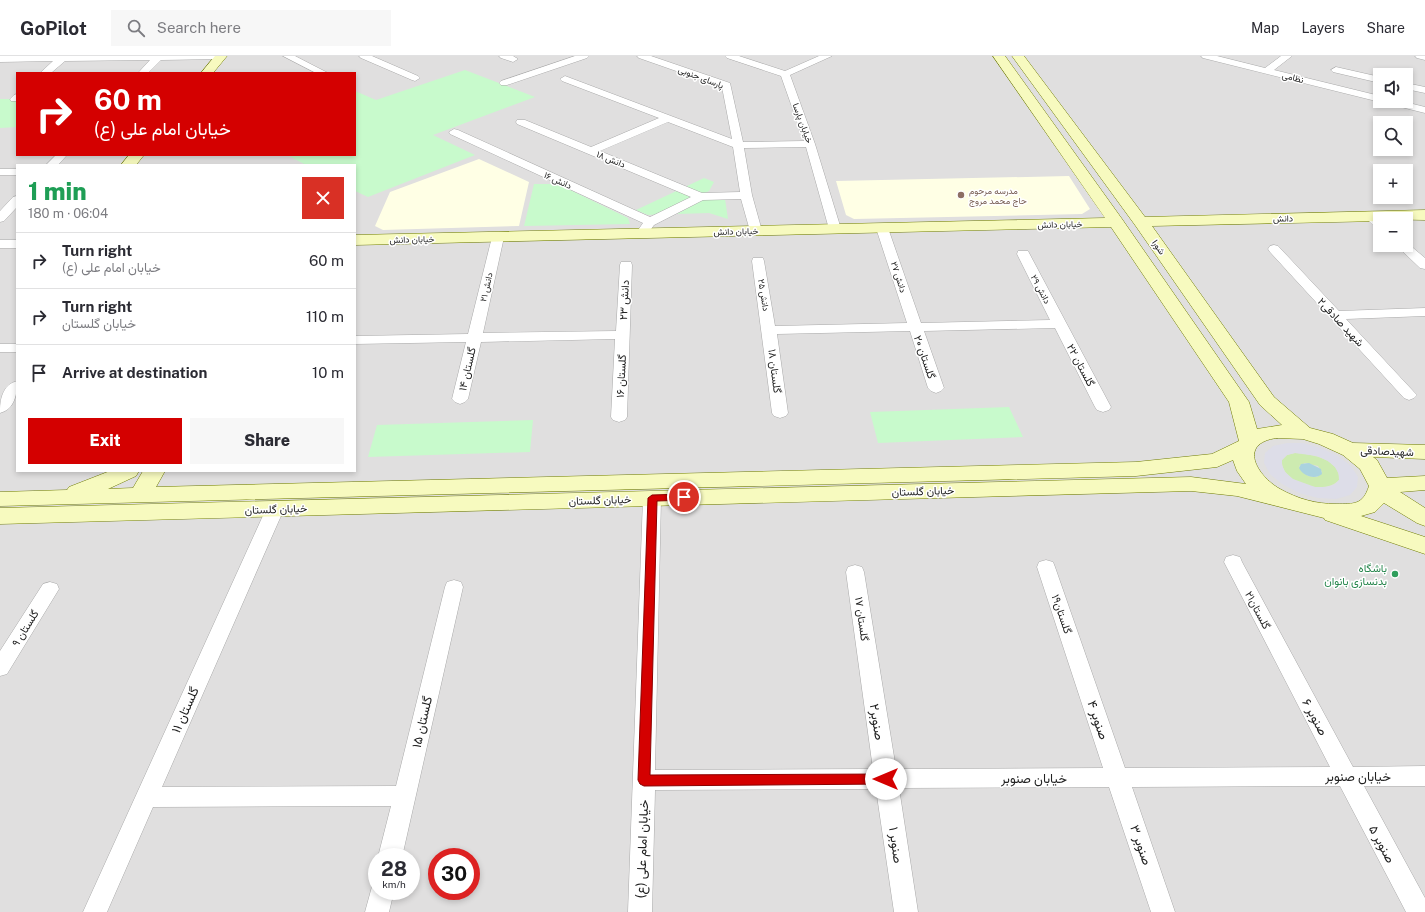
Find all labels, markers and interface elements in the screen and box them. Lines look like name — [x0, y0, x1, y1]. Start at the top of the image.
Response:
search box — [111, 10, 391, 46]
text: GoPilot — [20, 17, 87, 39]
icon: search — [125, 17, 147, 39]
text: Search here — [157, 19, 241, 36]
text: Map — [1251, 20, 1279, 36]
text: Layers — [1301, 20, 1345, 36]
text: Share — [1367, 20, 1405, 36]
street label: پارسای جنوبی — [676, 63, 726, 92]
map controls — [1373, 68, 1413, 252]
button: sound — [1373, 68, 1413, 108]
street label: نظامی — [1281, 69, 1305, 85]
text: 60 m — [94, 83, 162, 116]
icon: right — [28, 88, 80, 140]
street label: خیابان پارسا — [790, 101, 815, 145]
button: search — [1373, 116, 1413, 156]
text: خیابان امام علی (ع) — [94, 118, 231, 139]
street label: دانش ۱۸ — [595, 148, 627, 170]
button: + — [1373, 164, 1413, 204]
street label: دانش ۱۶ — [542, 169, 574, 191]
text: 1 min — [28, 177, 87, 205]
button: close — [302, 177, 344, 219]
place label: مدرسه مرحوم حاج محمد مروج — [969, 185, 1027, 207]
marker: مدرسه مرحوم حاج محمد مروج — [956, 190, 966, 200]
text: 180 m · 06:04 — [28, 206, 108, 221]
street label: دانش — [1273, 212, 1293, 224]
button: − — [1373, 212, 1413, 252]
street label: خیابان دانش — [1037, 218, 1083, 230]
street label: خیابان دانش — [713, 225, 759, 237]
street label: خیابان دانش — [389, 233, 435, 245]
street label: شورا — [1149, 237, 1168, 257]
text: Turn right — [62, 242, 132, 259]
icon: right — [28, 250, 50, 272]
text: 60 m — [309, 252, 344, 269]
text: خیابان امام علی (ع) — [62, 260, 161, 275]
street label: دانش ۲۷ — [889, 260, 909, 294]
street label: دانش ۲۱ — [477, 271, 495, 303]
street label: دانش ۲۹ — [1029, 273, 1053, 305]
street label: دانش ۲۵ — [756, 278, 772, 312]
street label: دانش ۲۳ — [617, 280, 632, 320]
street label: شهید صادقی۲ — [1315, 295, 1367, 350]
text: Turn right — [62, 298, 132, 315]
icon: right — [28, 306, 50, 328]
text: 110 m — [306, 308, 344, 325]
text: خیابان گلستان — [62, 316, 136, 331]
street label: گلستان ۲۰ — [912, 334, 938, 380]
street label: گلستان ۲۲ — [1065, 342, 1097, 388]
street label: گلستان ۱۴ — [456, 346, 478, 392]
street label: گلستان ۱۸ — [766, 348, 784, 394]
street label: گلستان ۱۶ — [614, 354, 628, 398]
icon: arrive — [28, 362, 50, 384]
text: Arrive at destination — [62, 364, 207, 381]
text: 10 m — [312, 364, 344, 381]
button: Exit — [28, 418, 182, 464]
button: Share — [190, 418, 344, 464]
street label: شهیدصادقی — [1360, 444, 1414, 459]
pin — [667, 480, 701, 514]
street label: خیابان گلستان — [891, 484, 955, 499]
icon: arrive — [673, 486, 695, 508]
street label: خیابان گلستان — [568, 493, 632, 508]
street label: خیابان گلستان — [244, 502, 308, 517]
place label: باشگاه بدنسازی بانوان — [1324, 562, 1387, 588]
marker: باشگاه بدنسازی بانوان — [1390, 569, 1400, 579]
street label: گلستان۲۱ — [1243, 589, 1273, 631]
street label: گلستان۱۹ — [1050, 593, 1074, 635]
street label: گلستان ۱۷ — [853, 596, 871, 642]
street label: گلستان ۹ — [9, 608, 41, 648]
street label: گلستان ۱۱ — [168, 684, 203, 736]
street label: گلستان ۱۵ — [409, 694, 436, 750]
street label: صنوبر ۶ — [1298, 696, 1331, 738]
street label: صنوبر ۴ — [1083, 698, 1112, 742]
street label: صنوبر۲ — [866, 703, 887, 742]
position arrow — [865, 758, 907, 800]
street label: خیابان صنوبر — [1324, 769, 1391, 785]
street label: خیابان صنوبر — [1000, 771, 1067, 787]
street label: خیابان امام علی (ع) — [633, 799, 653, 899]
street label: صنوبر ۵ — [1365, 822, 1398, 866]
street label: صنوبر ۳ — [1126, 823, 1155, 868]
street label: صنوبر ۱ — [885, 826, 906, 865]
speed limit sign: 30 — [428, 848, 480, 900]
text: 28 — [381, 857, 407, 881]
text: km/h — [382, 878, 406, 890]

